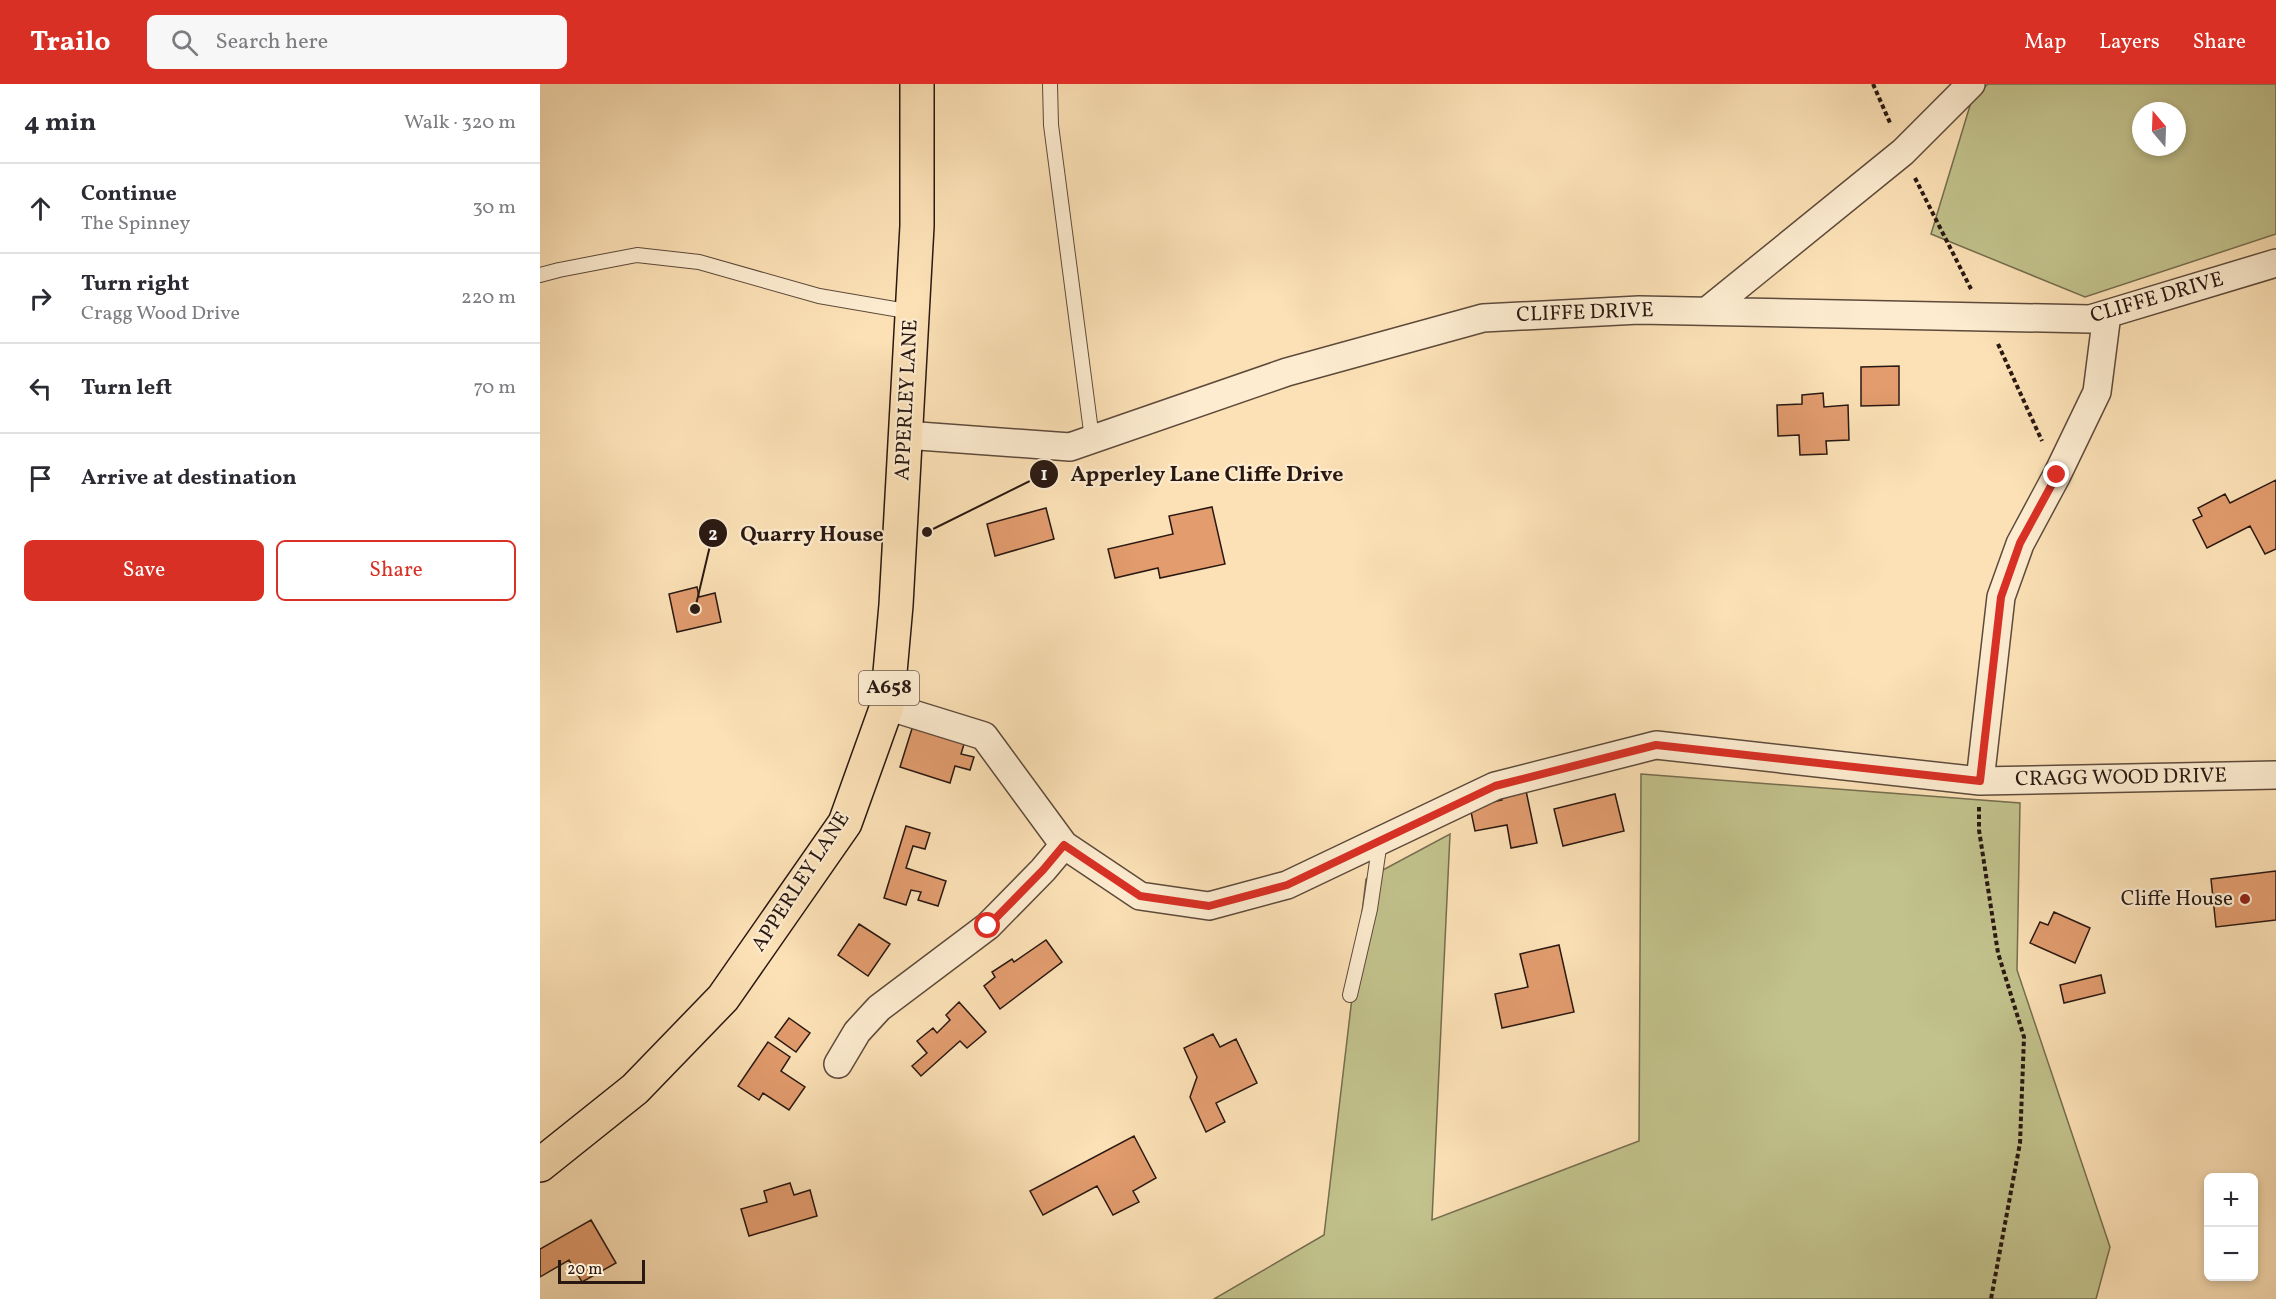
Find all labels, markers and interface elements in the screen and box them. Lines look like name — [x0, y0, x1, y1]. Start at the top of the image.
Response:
search box — [147, 15, 567, 69]
text: Trailo — [30, 23, 111, 62]
icon: search — [168, 26, 201, 59]
text: Search here — [216, 27, 328, 58]
text: Map — [2024, 28, 2066, 57]
text: Layers — [2099, 28, 2160, 57]
text: Share — [2193, 28, 2246, 57]
north arrow — [2132, 102, 2186, 156]
text: 4 min — [24, 105, 96, 141]
text: Walk · 320 m — [404, 109, 516, 137]
text: Continue — [81, 179, 177, 210]
icon: ahead — [24, 192, 57, 225]
text: 30 m — [472, 194, 516, 222]
text: The Spinney — [81, 210, 190, 238]
street label: CLIFFE DRIVE — [2087, 265, 2227, 331]
text: Turn right — [81, 269, 189, 300]
icon: right — [24, 282, 57, 315]
text: 220 m — [461, 284, 516, 312]
street label: CLIFFE DRIVE — [1516, 296, 1654, 330]
text: Cragg Wood Drive — [81, 300, 240, 328]
street label: APPERLEY LANE — [888, 319, 926, 481]
icon: left — [24, 372, 57, 405]
text: Turn left — [81, 373, 172, 404]
text: 70 m — [473, 374, 516, 402]
callout: Apperley Lane Cliffe Drive — [1029, 454, 1356, 494]
text: Apperley Lane Cliffe Drive — [1071, 460, 1343, 491]
route end — [2043, 461, 2069, 487]
icon: arrive — [24, 462, 57, 495]
text: Arrive at destination — [81, 463, 297, 494]
text: 1 — [1040, 463, 1048, 488]
callout: Quarry House — [698, 513, 896, 553]
text: Quarry House — [740, 520, 884, 551]
text: 2 — [708, 523, 718, 548]
button: Save — [24, 540, 264, 601]
button: Share — [276, 540, 516, 601]
road number: A658 — [859, 671, 919, 705]
street label: CRAGG WOOD DRIVE — [2015, 762, 2227, 794]
street label: APPERLEY LANE — [745, 806, 857, 958]
place label: Cliffe House — [2121, 885, 2233, 914]
marker: Cliffe House — [2238, 892, 2252, 906]
route start — [974, 912, 1000, 938]
map controls — [2204, 1173, 2258, 1281]
button: + — [2204, 1173, 2258, 1227]
button: − — [2204, 1227, 2258, 1281]
scale bar — [558, 1257, 645, 1284]
text: 20 m — [567, 1259, 602, 1281]

